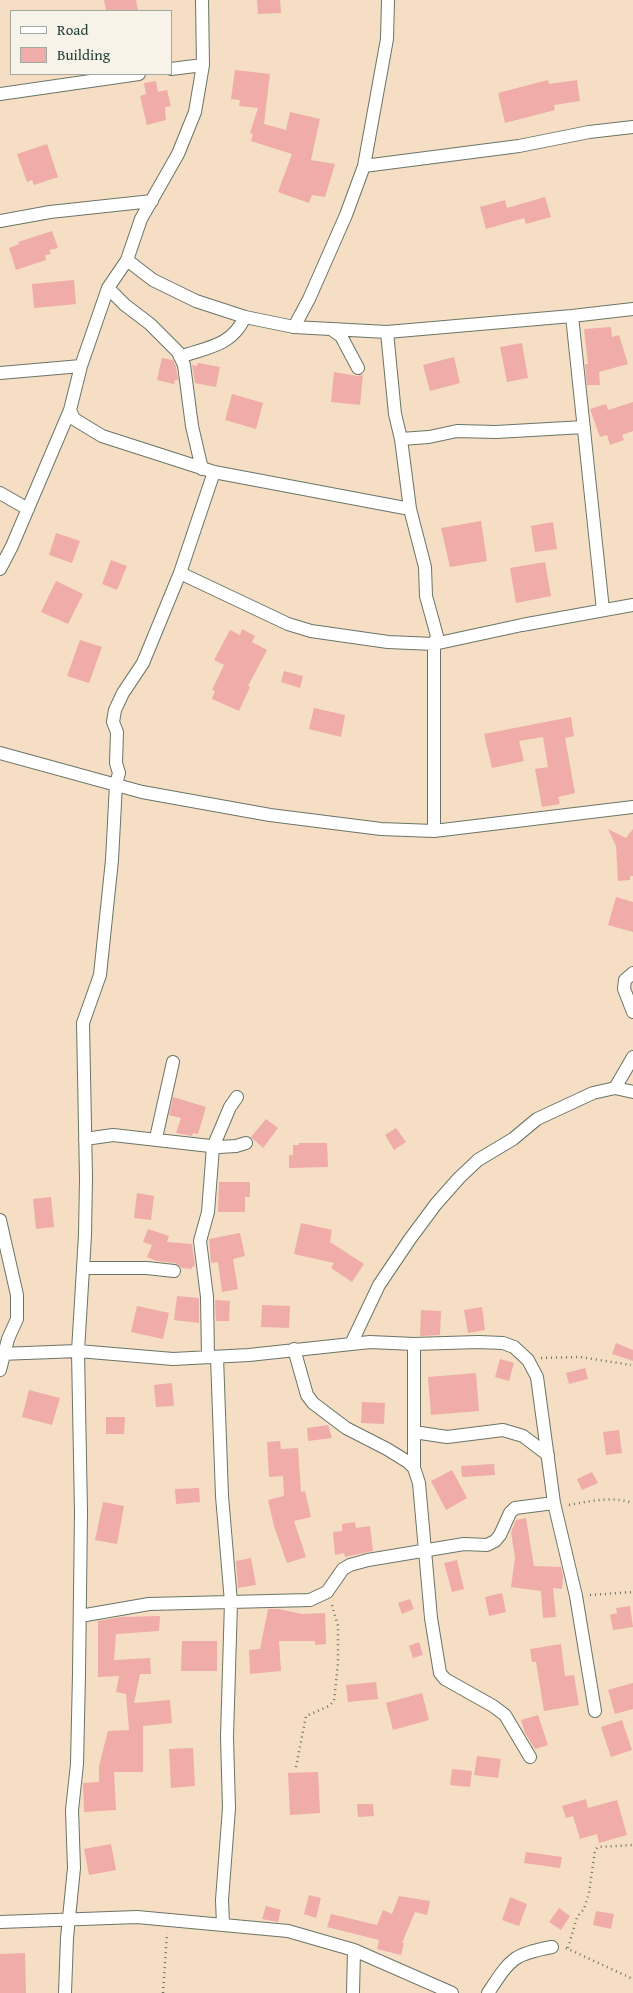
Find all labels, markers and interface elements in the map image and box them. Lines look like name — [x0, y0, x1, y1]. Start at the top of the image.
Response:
legend — [10, 10, 172, 75]
text: Road — [57, 19, 88, 40]
text: Building — [57, 44, 110, 65]

